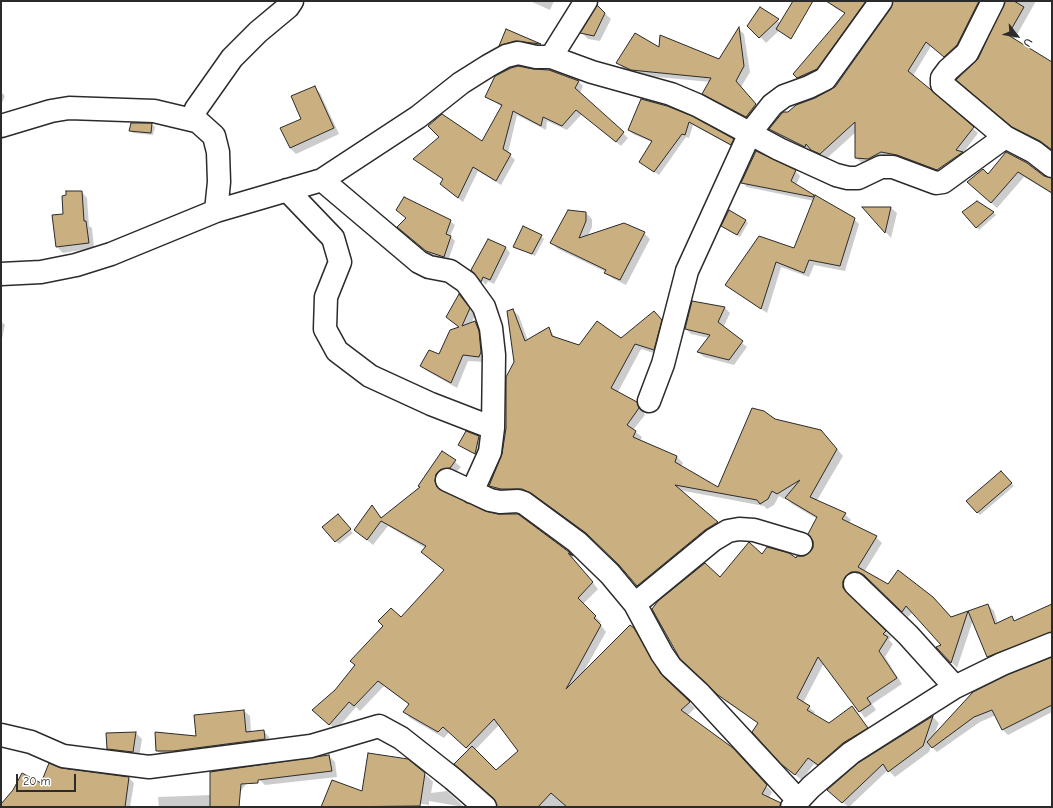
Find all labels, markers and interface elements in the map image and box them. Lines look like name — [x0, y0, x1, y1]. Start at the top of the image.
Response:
north arrow — [997, 16, 1037, 56]
text: U — [1020, 36, 1035, 49]
scale bar — [18, 766, 78, 792]
text: 20 m — [23, 774, 51, 788]

